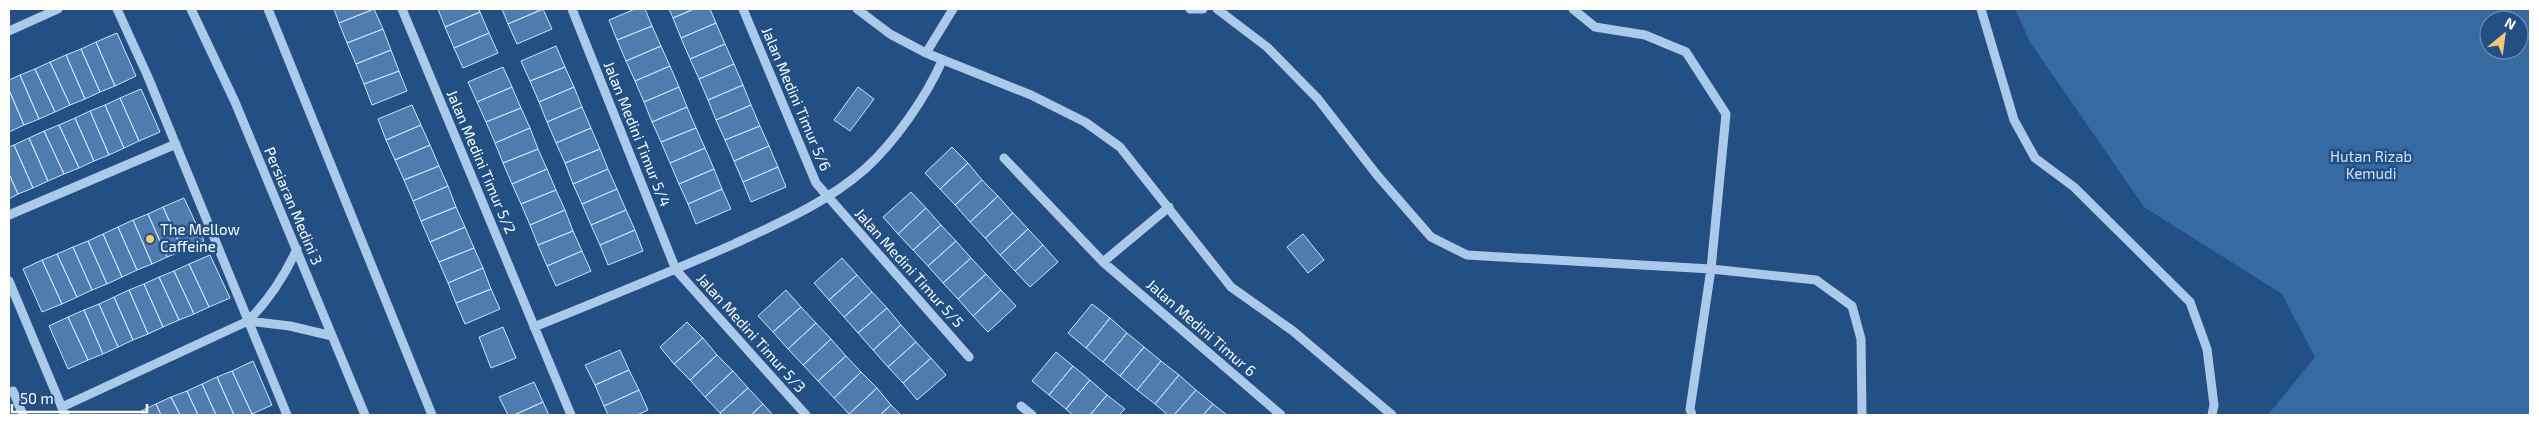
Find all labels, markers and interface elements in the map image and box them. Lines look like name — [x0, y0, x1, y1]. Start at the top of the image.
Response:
north arrow — [2479, 10, 2529, 60]
text: N — [2502, 13, 2519, 33]
street label: Jalan Medini Timur 5/6 — [758, 24, 835, 173]
street label: Jalan Medini Timur 5/4 — [601, 58, 675, 209]
street label: Jalan Medini Timur 5/2 — [443, 87, 520, 236]
street label: Persiaran Medini 3 — [261, 144, 327, 267]
park label: Hutan Rizab Kemudi — [2330, 147, 2412, 182]
street label: Jalan Medini Timur 5/5 — [852, 204, 968, 331]
place label: The Mellow Caffeine — [160, 220, 240, 255]
marker: The Mellow Caffeine — [144, 233, 156, 245]
street label: Jalan Medini Timur 5/3 — [693, 269, 810, 396]
street label: Jalan Medini Timur 6 — [1143, 275, 1260, 380]
scale bar — [12, 382, 148, 414]
text: 50 m — [20, 389, 54, 407]

